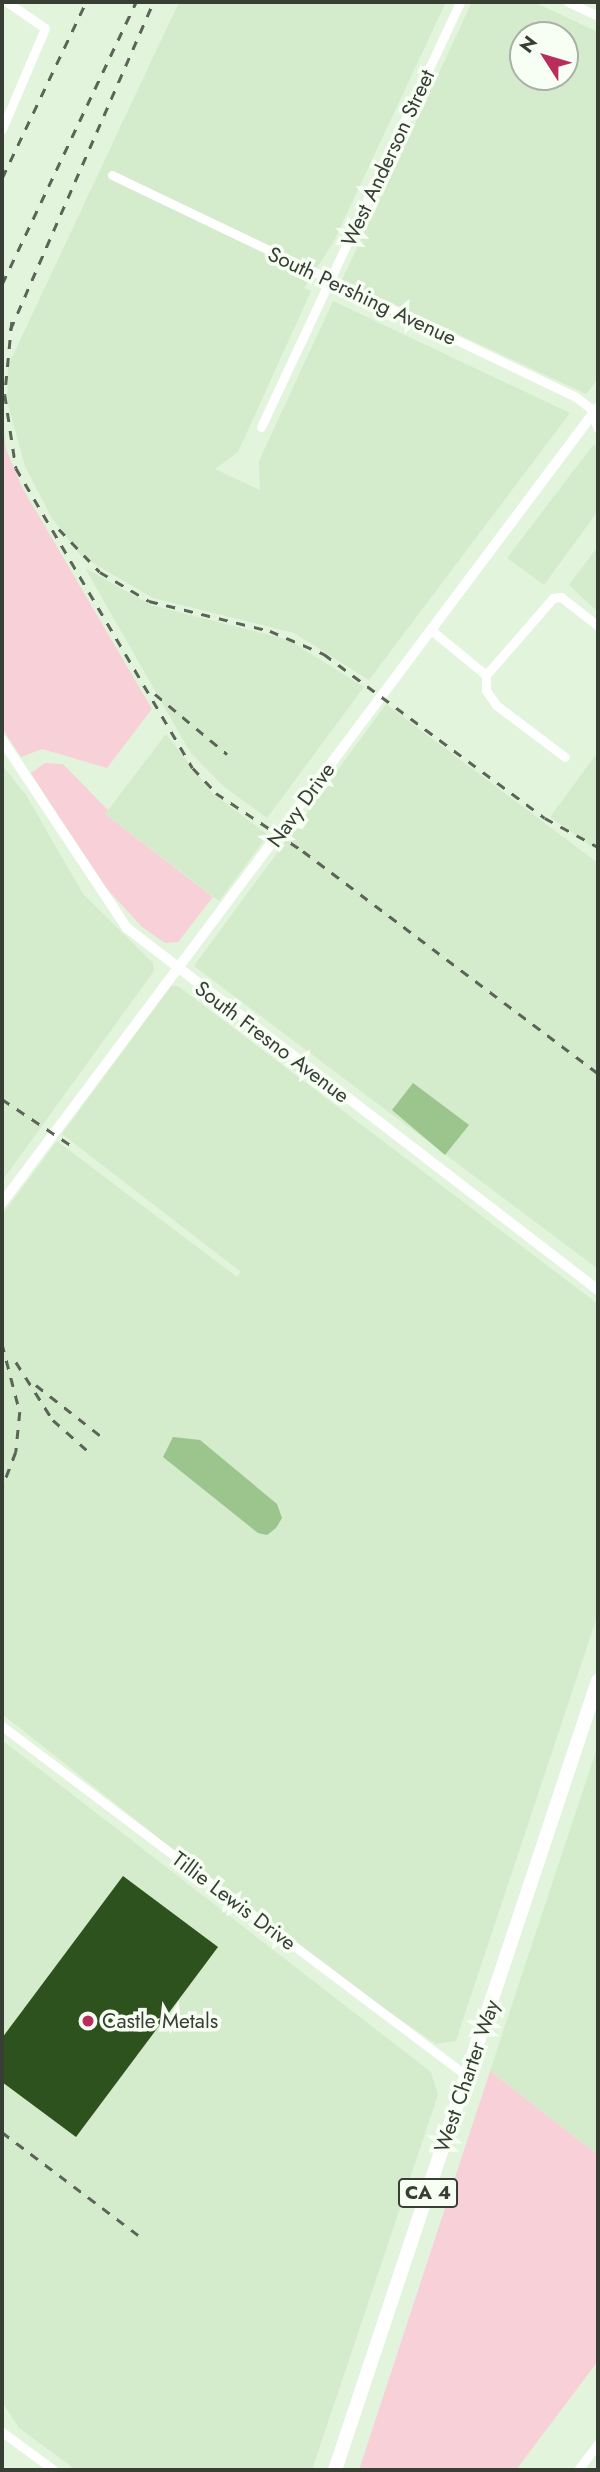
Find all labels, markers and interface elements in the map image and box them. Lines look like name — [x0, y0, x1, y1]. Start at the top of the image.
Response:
north arrow — [509, 21, 579, 91]
text: N — [513, 30, 544, 58]
street label: West Anderson Street — [336, 66, 440, 250]
street label: South Pershing Avenue — [264, 241, 460, 351]
street label: Navy Drive — [262, 758, 340, 852]
street label: South Fresno Avenue — [190, 976, 354, 1108]
street label: Tillie Lewis Drive — [167, 1846, 301, 1956]
street label: West Charter Way — [429, 1996, 505, 2156]
place label: Castle Metals — [102, 2008, 218, 2034]
marker: Castle Metals — [80, 2013, 96, 2029]
road number: CA 4 — [396, 2178, 460, 2208]

